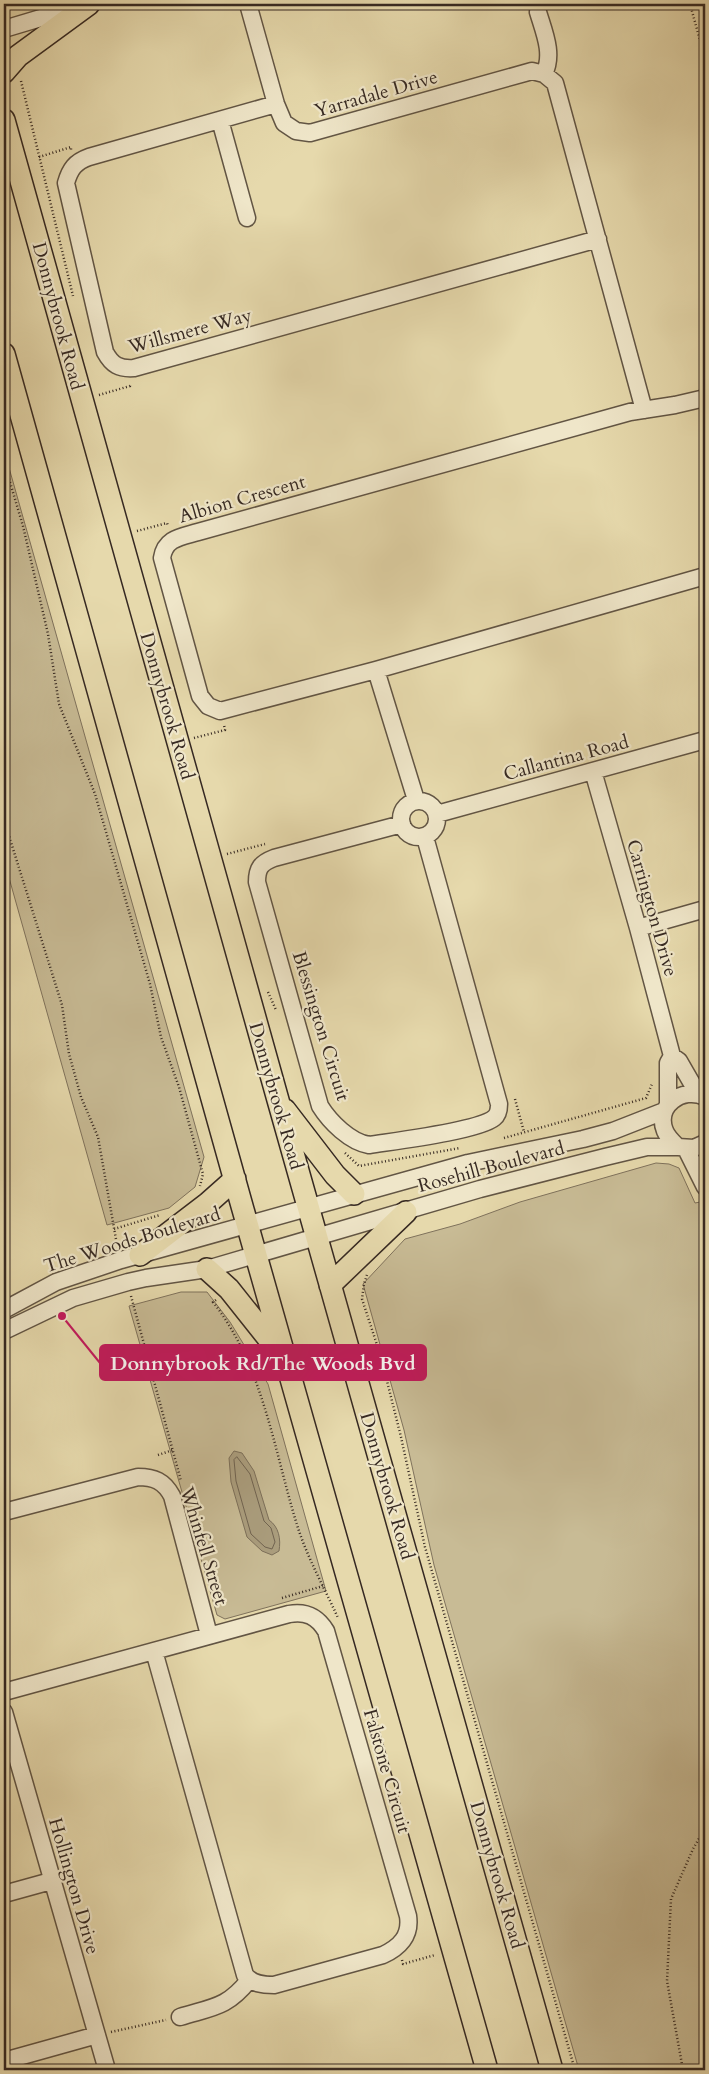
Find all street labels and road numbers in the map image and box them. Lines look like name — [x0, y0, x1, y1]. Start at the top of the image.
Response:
street label: Yarradale Drive — [311, 64, 441, 124]
street label: Donnybrook Road — [26, 239, 90, 393]
street label: Willsmere Way — [124, 302, 255, 360]
street label: Albion Crescent — [176, 469, 308, 529]
street label: Donnybrook Road — [134, 629, 200, 783]
street label: Callantina Road — [501, 729, 631, 787]
street label: Carrington Drive — [620, 836, 684, 980]
street label: Blessington Circuit — [286, 948, 356, 1104]
street label: Donnybrook Road — [243, 1019, 309, 1173]
street label: Rosehill Boulevard — [415, 1135, 567, 1199]
street label: The Woods Boulevard — [41, 1201, 223, 1279]
street label: Donnybrook Road — [354, 1409, 420, 1563]
street label: Whinfell Street — [173, 1483, 234, 1608]
street label: Falstone Circuit — [357, 1706, 417, 1836]
street label: Donnybrook Road — [464, 1798, 530, 1952]
street label: Hollington Drive — [42, 1815, 106, 1957]

